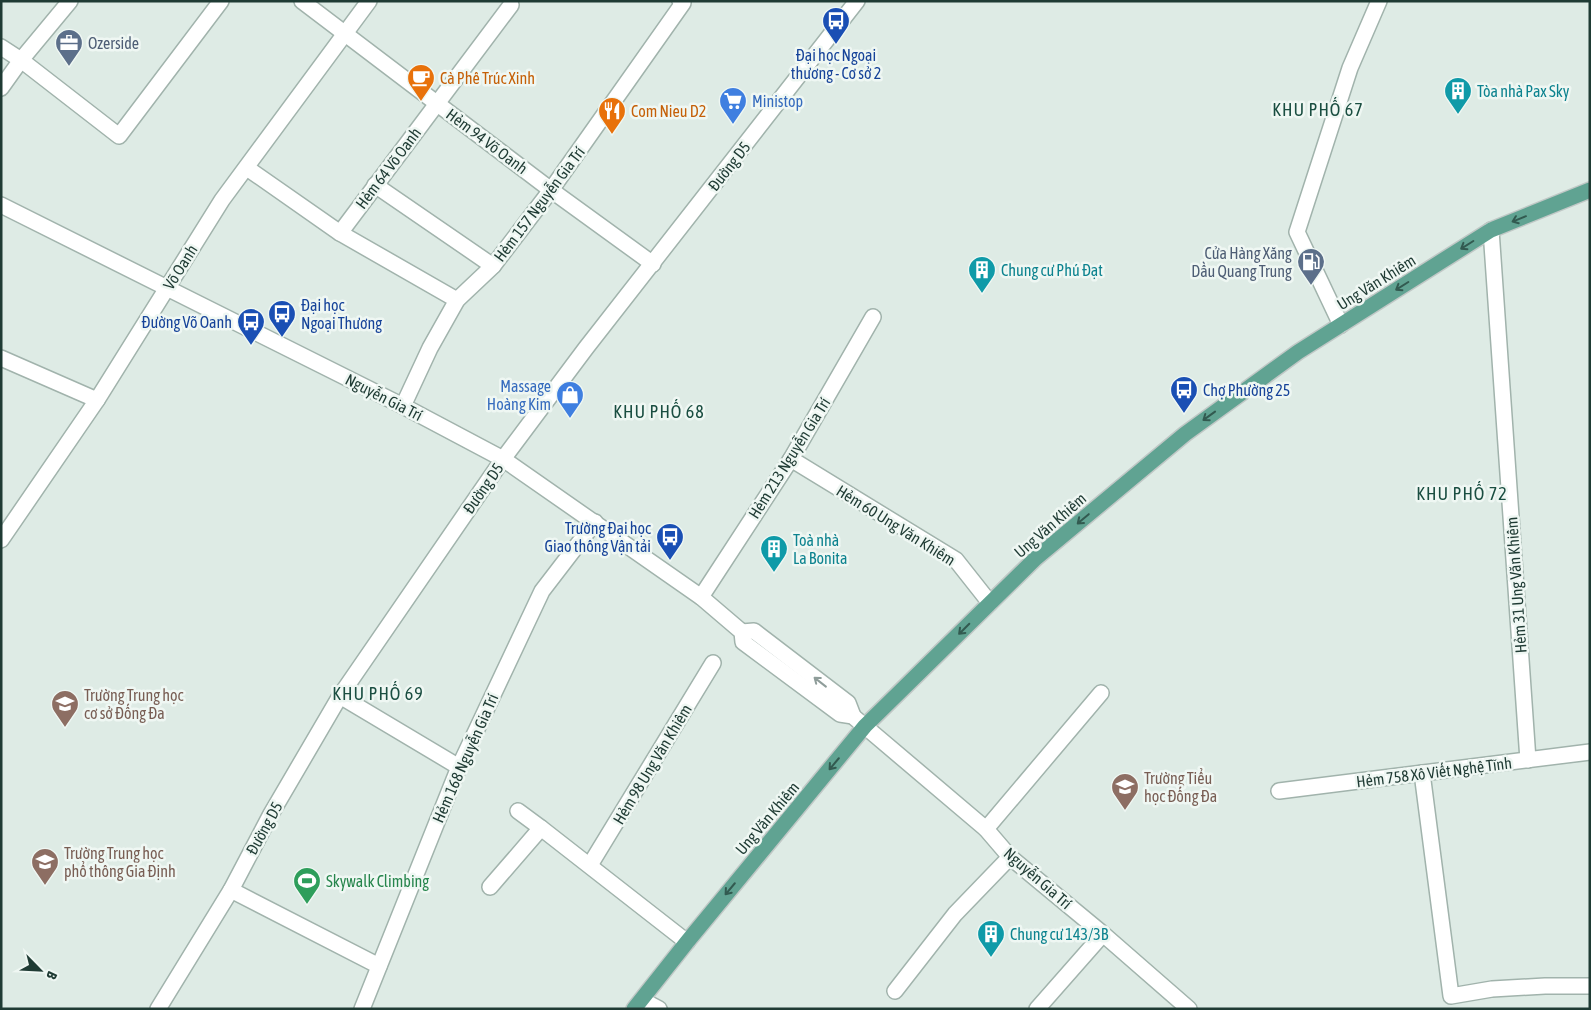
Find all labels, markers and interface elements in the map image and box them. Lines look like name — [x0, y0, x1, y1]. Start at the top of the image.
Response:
bus stop icon: Đại học Ngoại thương - Cơ sở 2 — [821, 6, 851, 45]
office icon: Ozerside — [54, 28, 84, 67]
place label: Ozerside — [88, 34, 139, 52]
place label: Đại học Ngoại thương - Cơ sở 2 — [791, 46, 881, 83]
cafe icon: Cà Phê Trúc Xinh — [406, 63, 436, 102]
place label: Cà Phê Trúc Xinh — [440, 69, 535, 87]
building icon: Tòa nhà Pax Sky — [1443, 76, 1473, 115]
place label: Tòa nhà Pax Sky — [1477, 82, 1570, 101]
supermarket icon: Ministop — [718, 86, 748, 125]
place label: Ministop — [752, 92, 803, 111]
restaurant icon: Com Nieu D2 — [597, 96, 627, 135]
district label: KHU PHỐ 67 — [1272, 97, 1364, 120]
place label: Com Nieu D2 — [631, 102, 706, 120]
street label: Hẻm 94 Võ Oanh — [443, 105, 531, 177]
street label: Hẻm 64 Võ Oanh — [352, 124, 424, 212]
street label: Đường D5 — [704, 138, 755, 195]
street label: Hẻm 157 Nguyễn Gia Trí — [490, 143, 589, 266]
one-way arrow — [1512, 215, 1527, 224]
street label: Võ Oanh — [159, 241, 201, 293]
one-way arrow — [1461, 241, 1475, 251]
place label: Cửa Hàng Xăng Dầu Quang Trung — [1191, 244, 1292, 281]
fuel station icon: Cửa Hàng Xăng Dầu Quang Trung — [1296, 247, 1326, 286]
street label: Ung Văn Khiêm — [1333, 251, 1419, 314]
building icon: Chung cư Phú Đạt — [967, 255, 997, 294]
place label: Chung cư Phú Đạt — [1001, 261, 1103, 280]
one-way arrow — [1395, 282, 1409, 292]
place label: Đại học Ngoại Thương — [301, 296, 382, 333]
bus stop icon: Đại học Ngoại Thương — [267, 299, 297, 338]
bus stop icon: Đường Võ Oanh — [236, 307, 266, 346]
place label: Đường Võ Oanh — [142, 313, 232, 332]
street label: Nguyễn Gia Trí — [342, 370, 426, 425]
bus stop icon: Chợ Phường 25 — [1169, 375, 1199, 414]
place label: Massage Hoàng Kim — [487, 377, 551, 414]
shop icon: Massage Hoàng Kim — [555, 380, 585, 419]
place label: Chợ Phường 25 — [1203, 381, 1290, 400]
street label: Hẻm 213 Nguyễn Gia Trí — [745, 394, 834, 522]
district label: KHU PHỐ 68 — [613, 399, 705, 422]
one-way arrow — [1202, 411, 1216, 421]
street label: Đường D5 — [459, 459, 508, 517]
street label: Hẻm 60 Ung Văn Khiêm — [833, 481, 959, 570]
district label: KHU PHỐ 72 — [1416, 481, 1508, 504]
street label: Ung Văn Khiêm — [1010, 489, 1090, 562]
one-way arrow — [1077, 513, 1090, 524]
street label: Hẻm 31 Ung Văn Khiêm — [1502, 516, 1531, 654]
place label: Trường Đại học Giao thông Vận tải — [544, 519, 651, 556]
bus stop icon: Trường Đại học Giao thông Vận tải — [655, 522, 685, 561]
place label: Toà nhà La Bonita — [793, 531, 847, 567]
building icon: Toà nhà La Bonita — [759, 534, 789, 573]
one-way arrow — [958, 623, 970, 635]
one-way arrow — [813, 677, 827, 687]
district label: KHU PHỐ 69 — [332, 681, 424, 704]
place label: Trường Trung học cơ sở Đống Đa — [84, 686, 183, 723]
school or university icon: Trường Trung học cơ sở Đống Đa — [50, 689, 80, 728]
street label: Hẻm 168 Nguyễn Gia Trí — [429, 691, 503, 826]
street label: Hẻm 98 Ung Văn Khiêm — [609, 701, 696, 828]
street label: Hẻm 758 Xô Viết Nghệ Tĩnh — [1355, 753, 1513, 791]
one-way arrow — [828, 757, 840, 770]
place label: Trường Tiểu học Đống Đa — [1144, 768, 1217, 806]
school or university icon: Trường Tiểu học Đống Đa — [1110, 772, 1140, 811]
street label: Ung Văn Khiêm — [731, 778, 803, 859]
street label: Đường D5 — [242, 798, 287, 858]
place label: Trường Trung học phổ thông Gia Định — [64, 844, 176, 881]
street label: Nguyễn Gia Trí — [1000, 844, 1076, 913]
school or university icon: Trường Trung học phổ thông Gia Định — [30, 847, 60, 886]
sports icon: Skywalk Climbing — [292, 866, 322, 905]
place label: Skywalk Climbing — [326, 872, 429, 891]
one-way arrow — [725, 882, 736, 895]
building icon: Chung cư 143/3B — [976, 919, 1006, 958]
place label: Chung cư 143/3B — [1010, 925, 1109, 944]
north arrow — [15, 945, 65, 995]
text: B — [43, 969, 61, 982]

